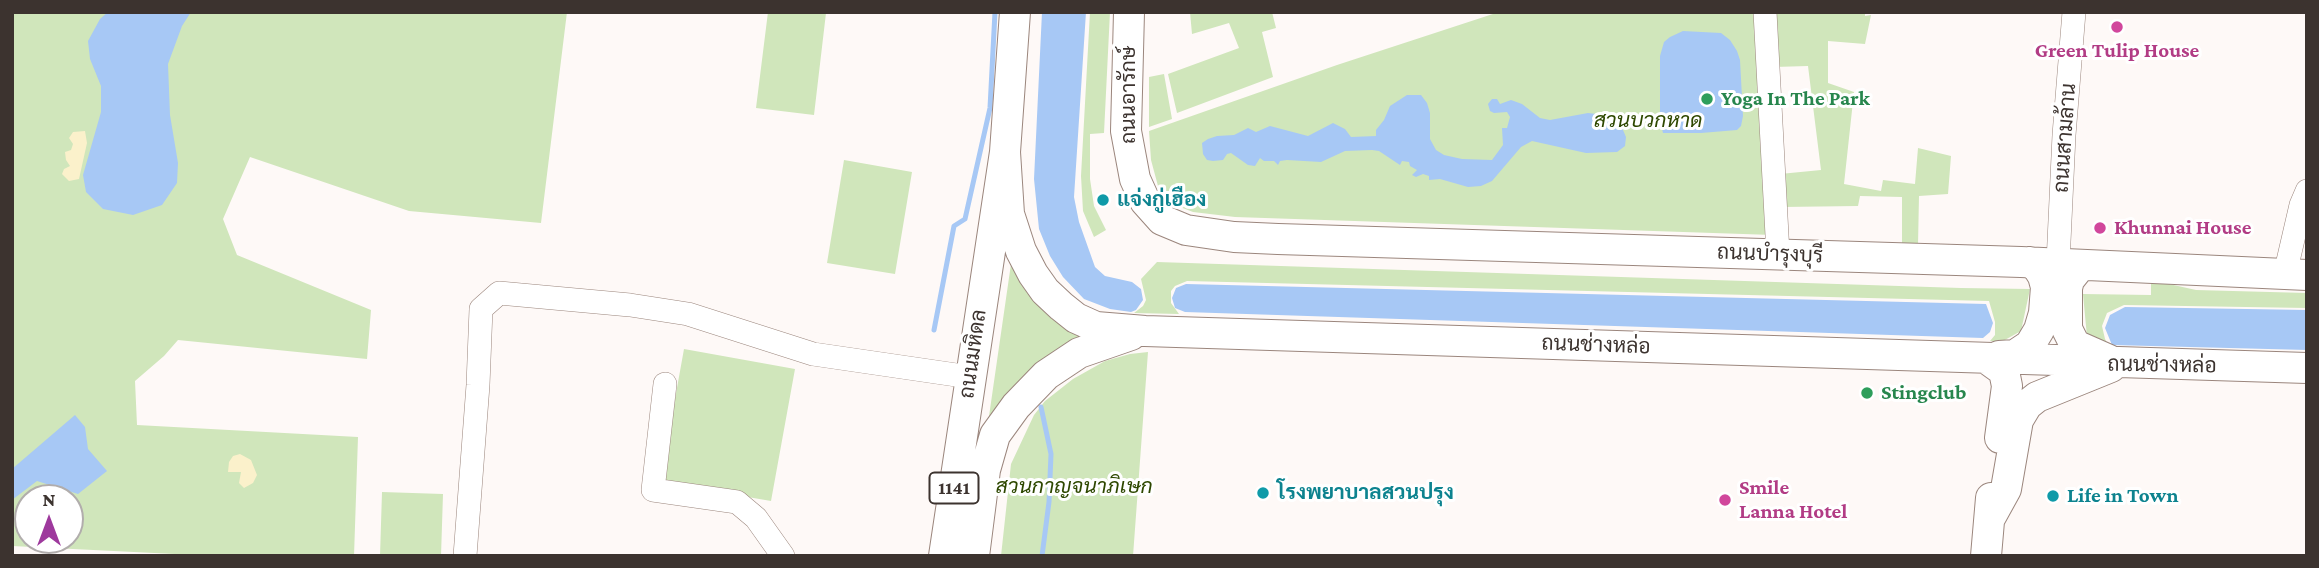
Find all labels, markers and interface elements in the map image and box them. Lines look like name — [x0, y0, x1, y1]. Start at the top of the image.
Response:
marker: Green Tulip House — [2109, 19, 2125, 35]
place label: Green Tulip House — [2035, 38, 2199, 64]
street label: ถนนอารักษ์ — [1116, 46, 1142, 144]
street label: ถนนสามล้าน — [2049, 82, 2081, 194]
place label: Yoga In The Park — [1721, 86, 1870, 112]
marker: Yoga In The Park — [1699, 91, 1715, 107]
park label: สวนบวกหาด — [1594, 108, 1702, 134]
place label: แจ่งกู่เฮือง — [1117, 187, 1206, 213]
marker: แจ่งกู่เฮือง — [1095, 192, 1111, 208]
place label: Khunnai House — [2114, 215, 2251, 241]
marker: Khunnai House — [2092, 220, 2108, 236]
street label: ถนนบำรุงบุรี — [1717, 240, 1823, 268]
street label: ถนนมหิดล — [954, 308, 992, 400]
street label: ถนนช่างหล่อ — [1541, 331, 1651, 359]
street label: ถนนช่างหล่อ — [2107, 351, 2217, 379]
place label: Stingclub — [1881, 380, 1966, 406]
marker: Stingclub — [1859, 385, 1875, 401]
road number: 1141 — [930, 472, 978, 503]
park label: สวนกาญจนาภิเษก — [995, 474, 1153, 500]
place label: Smile Lanna Hotel — [1739, 475, 1847, 525]
place label: โรงพยาบาลสวนปรุง — [1277, 480, 1454, 506]
place label: Life in Town — [2067, 483, 2178, 509]
north arrow — [14, 484, 84, 554]
marker: โรงพยาบาลสวนปรุง — [1255, 485, 1271, 501]
marker: Life in Town — [2045, 488, 2061, 504]
text: N — [43, 489, 55, 510]
marker: Smile Lanna Hotel — [1717, 492, 1733, 508]

